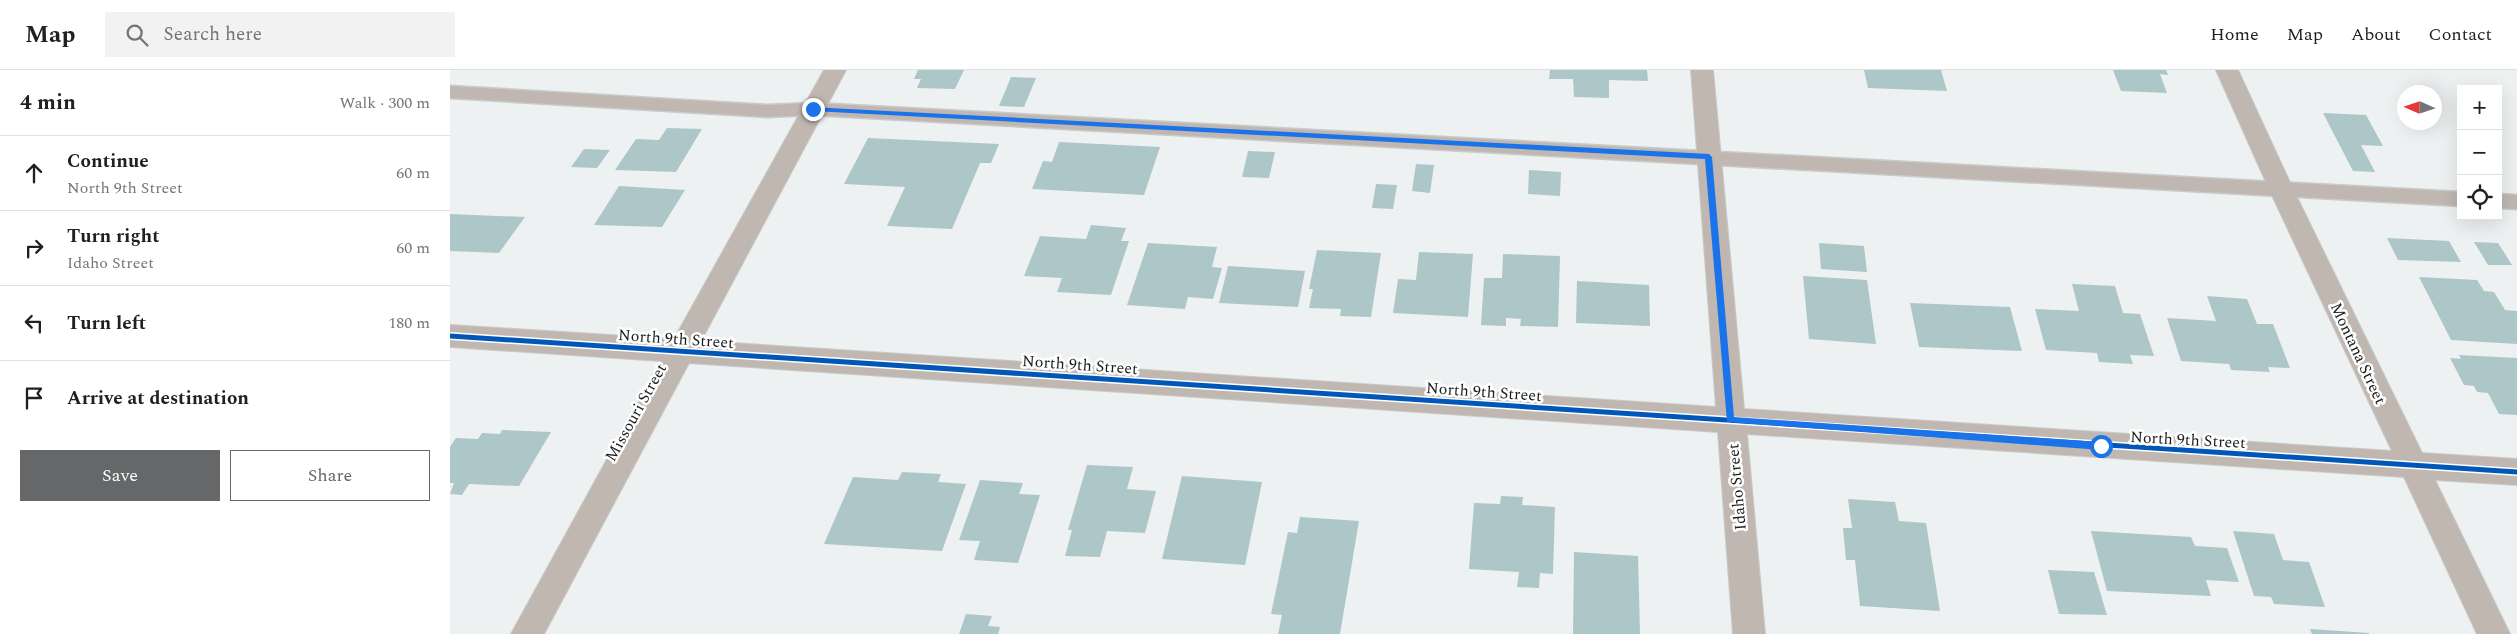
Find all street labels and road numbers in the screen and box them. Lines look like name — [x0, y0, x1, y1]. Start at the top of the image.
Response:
street label: Montana Street — [2324, 299, 2392, 409]
street label: North 9th Street — [617, 323, 735, 355]
street label: North 9th Street — [1021, 349, 1139, 381]
street label: Missouri Street — [599, 359, 673, 466]
street label: North 9th Street — [1425, 376, 1543, 408]
street label: North 9th Street — [2130, 425, 2247, 455]
street label: Idaho Street — [1721, 442, 1753, 531]

